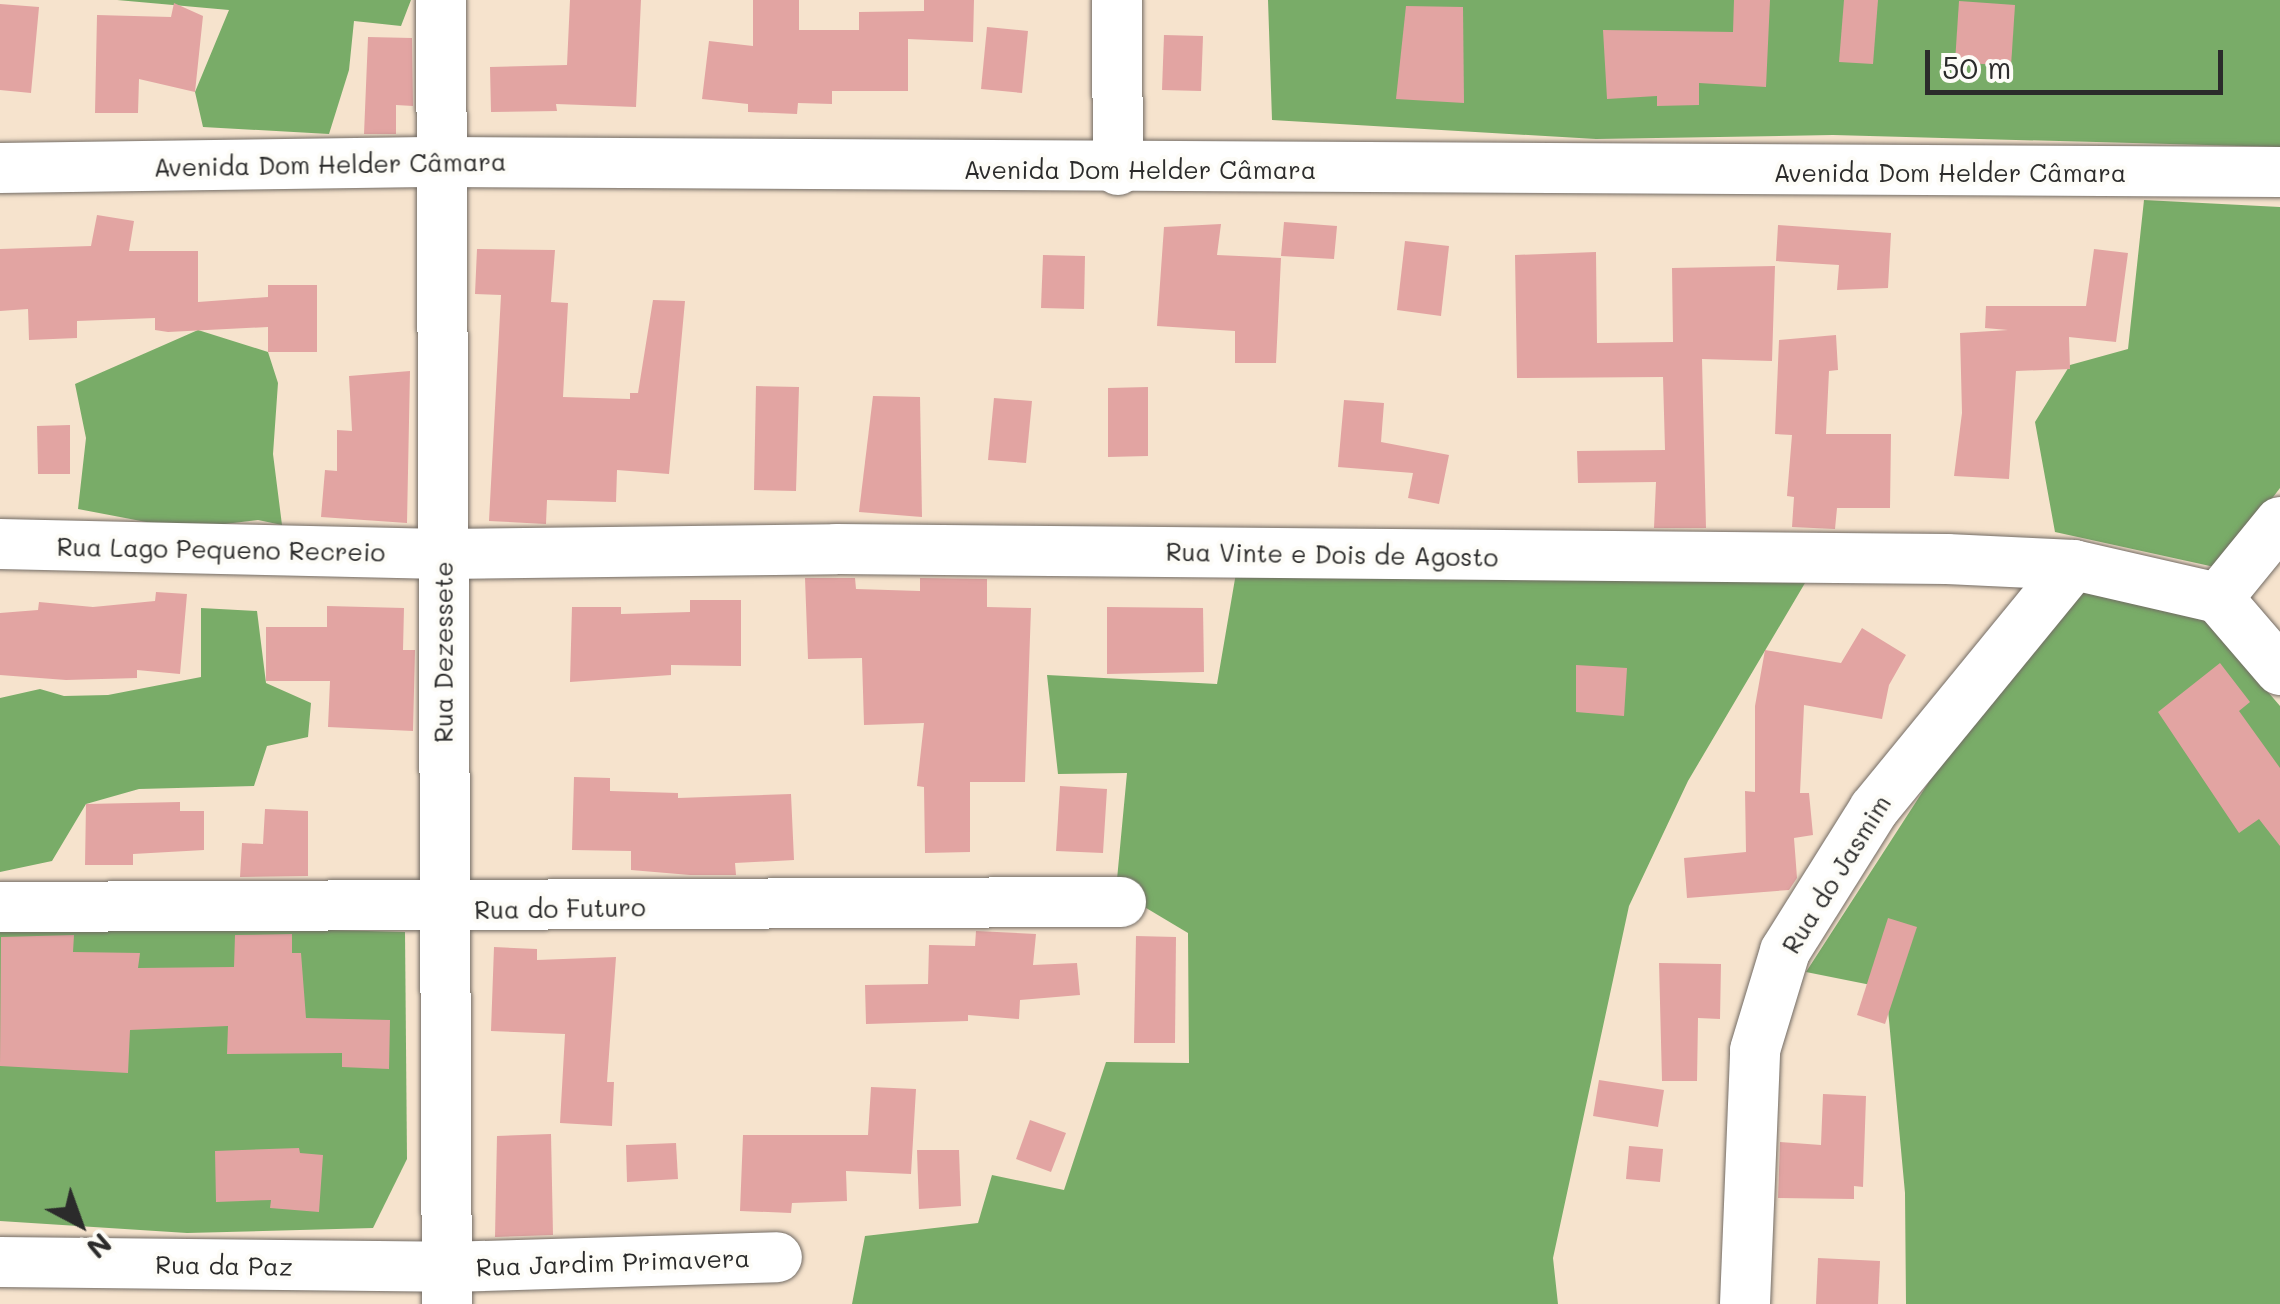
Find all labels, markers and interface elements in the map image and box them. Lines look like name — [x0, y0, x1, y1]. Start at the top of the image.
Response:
scale bar — [1930, 30, 2228, 92]
text: 50 m — [1942, 47, 2012, 87]
street label: Avenida Dom Helder Câmara — [153, 146, 507, 182]
street label: Avenida Dom Helder Câmara — [964, 154, 1316, 184]
street label: Avenida Dom Helder Câmara — [1774, 157, 2126, 187]
street label: Rua Lago Pequeno Recreio — [56, 531, 386, 567]
street label: Rua Vinte e Dois de Agosto — [1166, 536, 1498, 572]
street label: Rua Dezessete — [428, 561, 458, 743]
street label: Rua do Jasmim — [1775, 789, 1897, 959]
street label: Rua do Futuro — [474, 892, 646, 924]
north arrow — [30, 1174, 130, 1274]
text: N — [80, 1226, 120, 1267]
street label: Rua Jardim Primavera — [475, 1242, 751, 1282]
street label: Rua da Paz — [155, 1249, 293, 1281]

